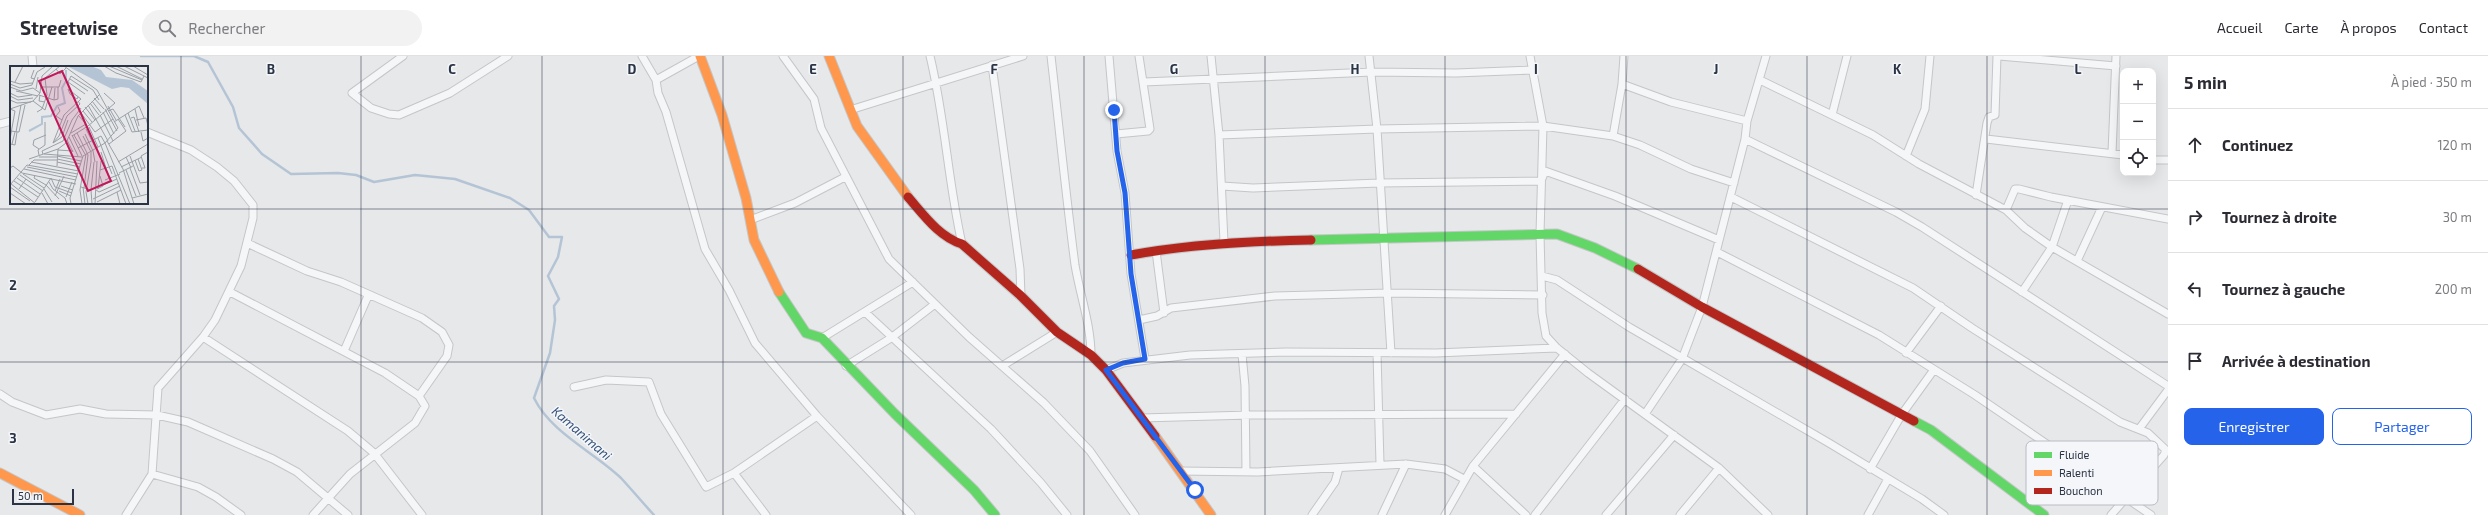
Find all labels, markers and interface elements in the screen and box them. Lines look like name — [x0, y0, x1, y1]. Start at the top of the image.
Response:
search box — [142, 10, 422, 46]
text: Streetwise — [20, 16, 118, 39]
icon: search — [156, 17, 178, 39]
text: Rechercher — [188, 19, 266, 37]
text: Accueil — [2217, 19, 2262, 36]
text: Carte — [2284, 19, 2319, 36]
text: À propos — [2341, 19, 2397, 36]
text: Contact — [2419, 19, 2468, 36]
text: B — [267, 61, 275, 77]
text: C — [448, 61, 456, 77]
text: D — [628, 61, 637, 77]
text: E — [809, 61, 817, 77]
text: F — [990, 61, 998, 77]
text: G — [1170, 61, 1178, 77]
text: H — [1351, 61, 1360, 77]
text: I — [1534, 61, 1538, 77]
text: J — [1714, 61, 1718, 77]
text: K — [1893, 61, 1902, 77]
text: L — [2075, 61, 2082, 77]
inset map — [10, 66, 148, 204]
map controls — [2120, 68, 2156, 176]
button: + — [2120, 68, 2156, 104]
text: 5 min — [2184, 72, 2227, 92]
text: À pied · 350 m — [2391, 74, 2472, 90]
route end — [1105, 101, 1123, 119]
button: − — [2120, 104, 2156, 140]
icon: ahead — [2184, 134, 2206, 156]
text: Continuez — [2222, 136, 2293, 154]
text: 120 m — [2437, 137, 2472, 153]
button: locate — [2120, 140, 2156, 176]
icon: right — [2184, 206, 2206, 228]
text: Tournez à droite — [2222, 208, 2337, 226]
text: 30 m — [2443, 209, 2472, 225]
text: 2 — [9, 277, 17, 293]
icon: left — [2184, 278, 2206, 300]
text: Tournez à gauche — [2222, 280, 2345, 298]
text: 200 m — [2435, 281, 2472, 297]
icon: arrive — [2184, 350, 2206, 372]
text: Arrivée à destination — [2222, 352, 2370, 370]
water label: Kamanimani — [549, 403, 615, 463]
button: Enregistrer — [2184, 408, 2324, 445]
button: Partager — [2332, 408, 2472, 445]
text: 3 — [9, 430, 17, 446]
legend — [2026, 441, 2158, 505]
text: Fluide — [2059, 448, 2089, 461]
text: Ralenti — [2059, 466, 2094, 479]
route start — [1186, 481, 1204, 499]
text: Bouchon — [2059, 484, 2103, 497]
scale bar — [12, 487, 74, 506]
text: 50 m — [18, 489, 43, 502]

